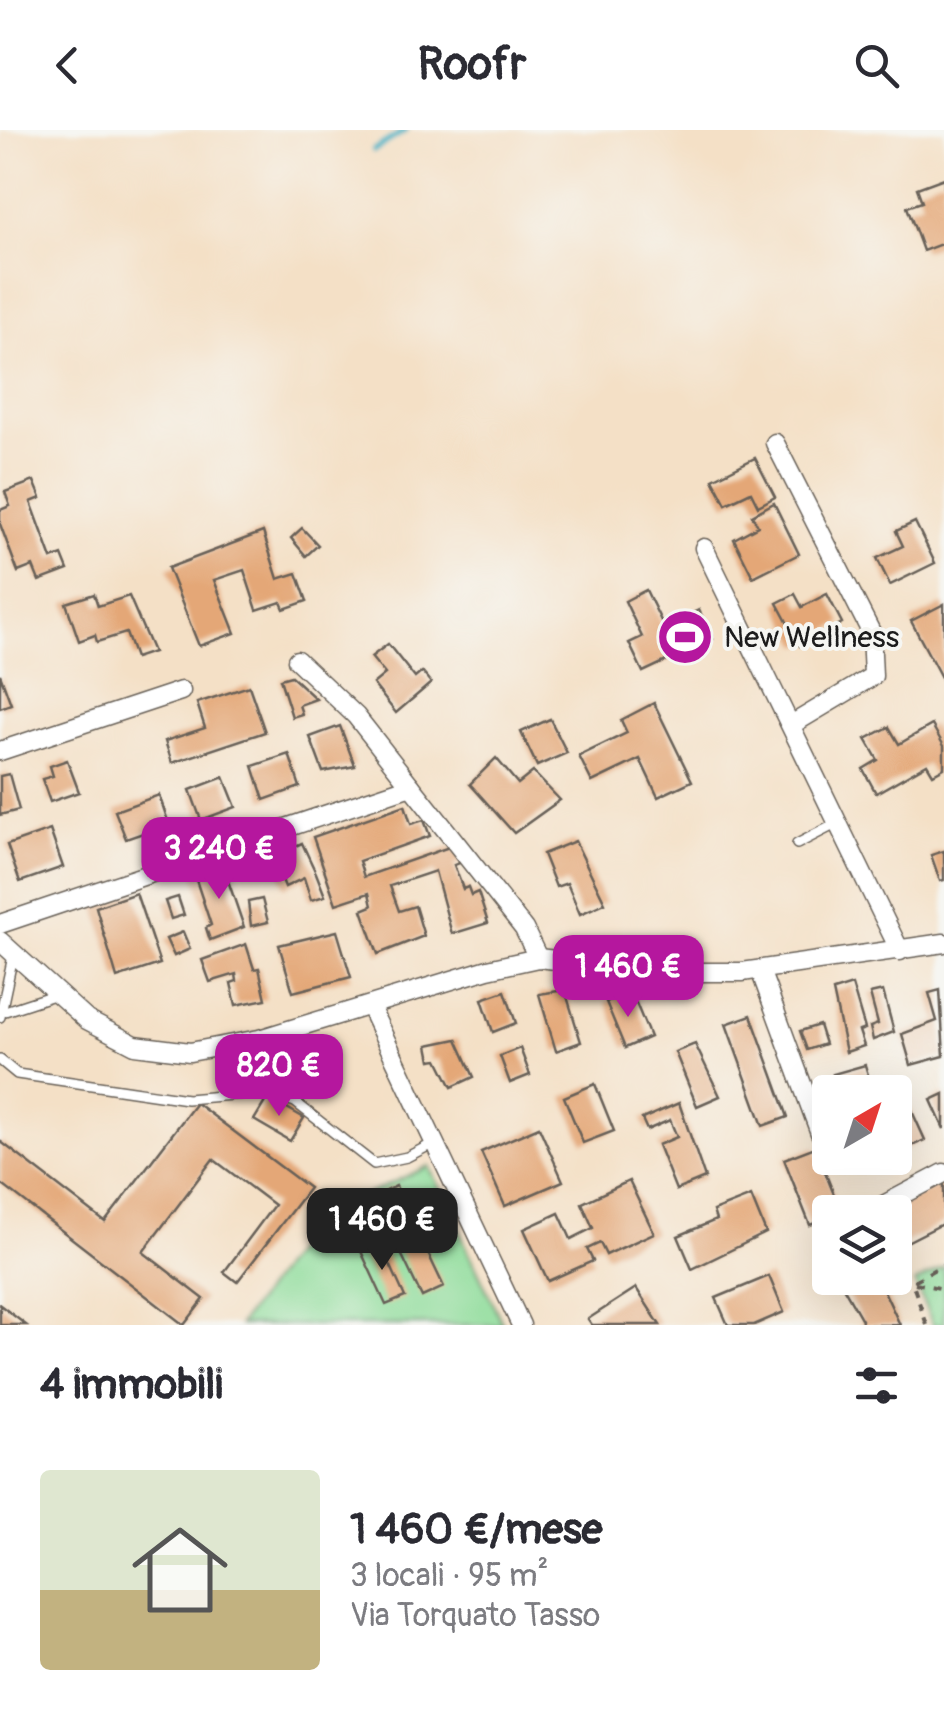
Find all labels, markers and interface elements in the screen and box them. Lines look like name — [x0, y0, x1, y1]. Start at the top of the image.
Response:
text: Roofr — [418, 37, 526, 93]
icon: back — [40, 38, 95, 93]
icon: search — [849, 38, 904, 93]
sports icon: New Wellness — [655, 607, 715, 667]
place label: New Wellness — [724, 619, 899, 656]
pin: 3 240 € — [127, 817, 311, 902]
text: 3 240 € — [163, 829, 275, 869]
pin: 1 460 € — [536, 935, 720, 1020]
text: 1 460 € — [575, 947, 681, 987]
pin: 820 € — [209, 1034, 349, 1119]
text: 820 € — [237, 1046, 321, 1086]
north arrow — [812, 1075, 912, 1175]
map controls — [812, 1075, 912, 1295]
pin: 1 460 € — [290, 1188, 474, 1273]
button: layers — [812, 1195, 912, 1295]
text: 1 460 € — [329, 1200, 435, 1240]
icon: filters — [849, 1358, 904, 1413]
text: 4 immobili — [40, 1359, 223, 1411]
text: 1 460 €/mese — [350, 1504, 602, 1556]
icon: home — [120, 1510, 240, 1630]
text: 3 locali · 95 m² — [350, 1556, 548, 1596]
text: Via Torquato Tasso — [350, 1596, 600, 1636]

